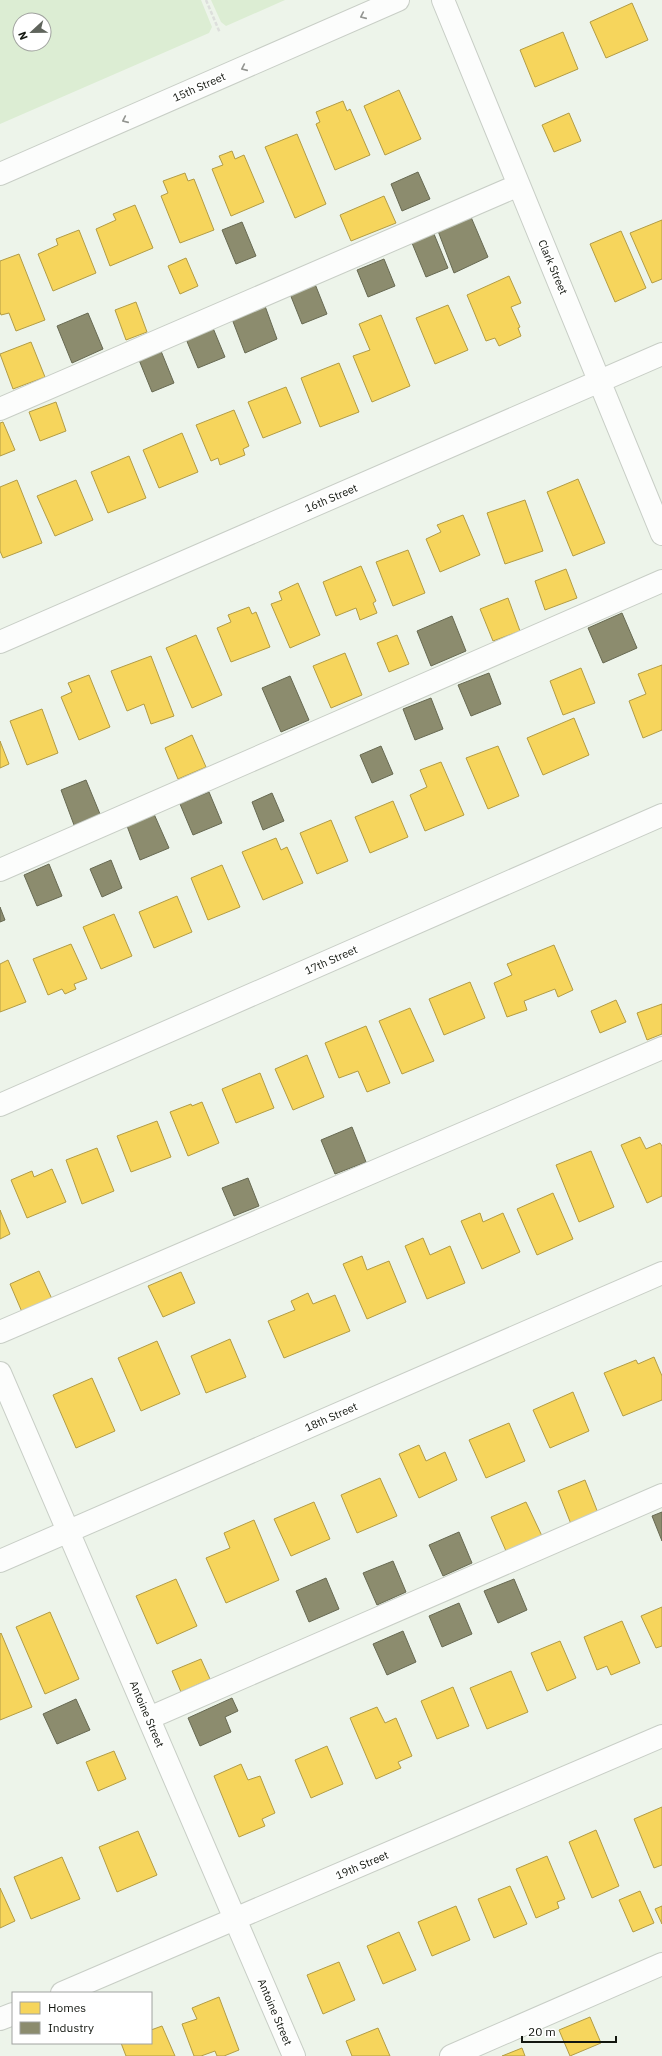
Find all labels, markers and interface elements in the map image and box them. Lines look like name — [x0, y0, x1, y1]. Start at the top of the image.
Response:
one-way arrow — [359, 11, 366, 19]
north arrow — [12, 12, 52, 52]
text: N — [15, 29, 31, 42]
one-way arrow — [240, 63, 248, 71]
street label: 15th Street — [171, 69, 228, 105]
one-way arrow — [121, 115, 129, 123]
street label: Clark Street — [535, 237, 571, 297]
street label: 16th Street — [302, 481, 360, 515]
street label: 17th Street — [303, 942, 360, 978]
street label: 18th Street — [303, 1399, 360, 1435]
street label: Antoine Street — [127, 1679, 167, 1750]
street label: 19th Street — [333, 1848, 391, 1882]
street label: Antoine Street — [255, 1977, 295, 2048]
legend — [12, 1992, 152, 2044]
text: Homes — [48, 2000, 86, 2015]
scale bar — [522, 2018, 616, 2044]
text: Industry — [48, 2020, 94, 2035]
text: 20 m — [528, 2024, 556, 2039]

